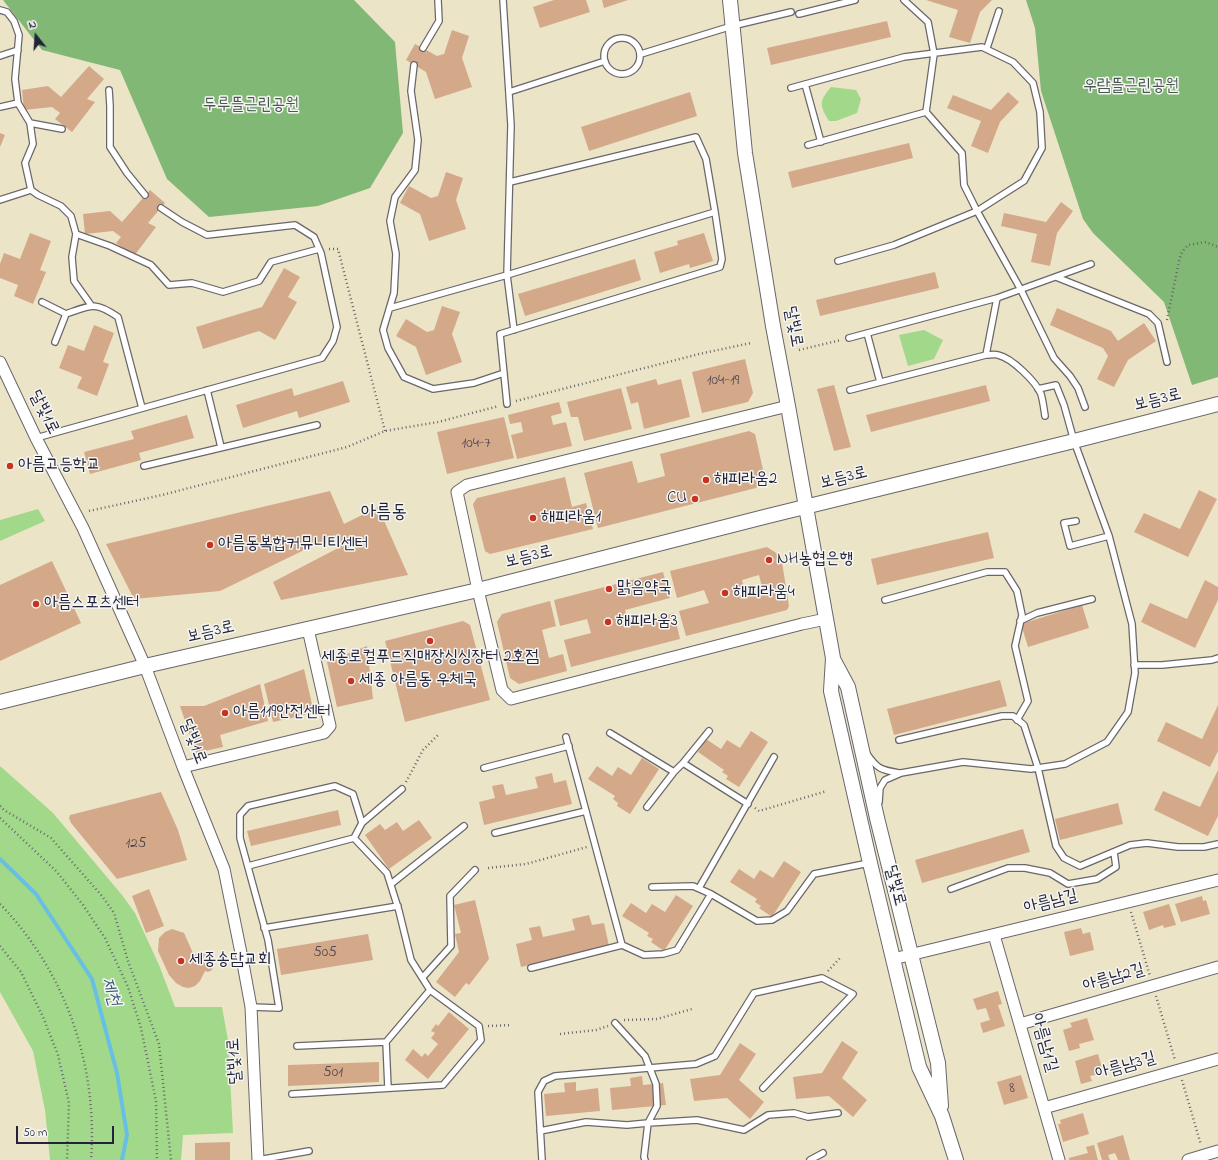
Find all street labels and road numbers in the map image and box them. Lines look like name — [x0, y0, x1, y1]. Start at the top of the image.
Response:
street label: 달빛로 — [778, 305, 806, 349]
street label: 보듬3로 — [1132, 385, 1184, 417]
street label: 달빛1로 — [24, 388, 62, 438]
street label: 보듬3로 — [818, 463, 870, 495]
street label: 보듬3로 — [503, 542, 555, 574]
street label: 보듬3로 — [185, 618, 237, 648]
street label: 달빛1로 — [174, 717, 210, 767]
street label: 달빛로 — [879, 864, 909, 908]
street label: 아름남길 — [1022, 886, 1080, 920]
street label: 아름남2길 — [1081, 960, 1147, 998]
street label: 아름남1길 — [1025, 1011, 1061, 1075]
street label: 달빛1로 — [225, 1037, 247, 1085]
street label: 아름남3길 — [1094, 1049, 1158, 1085]

